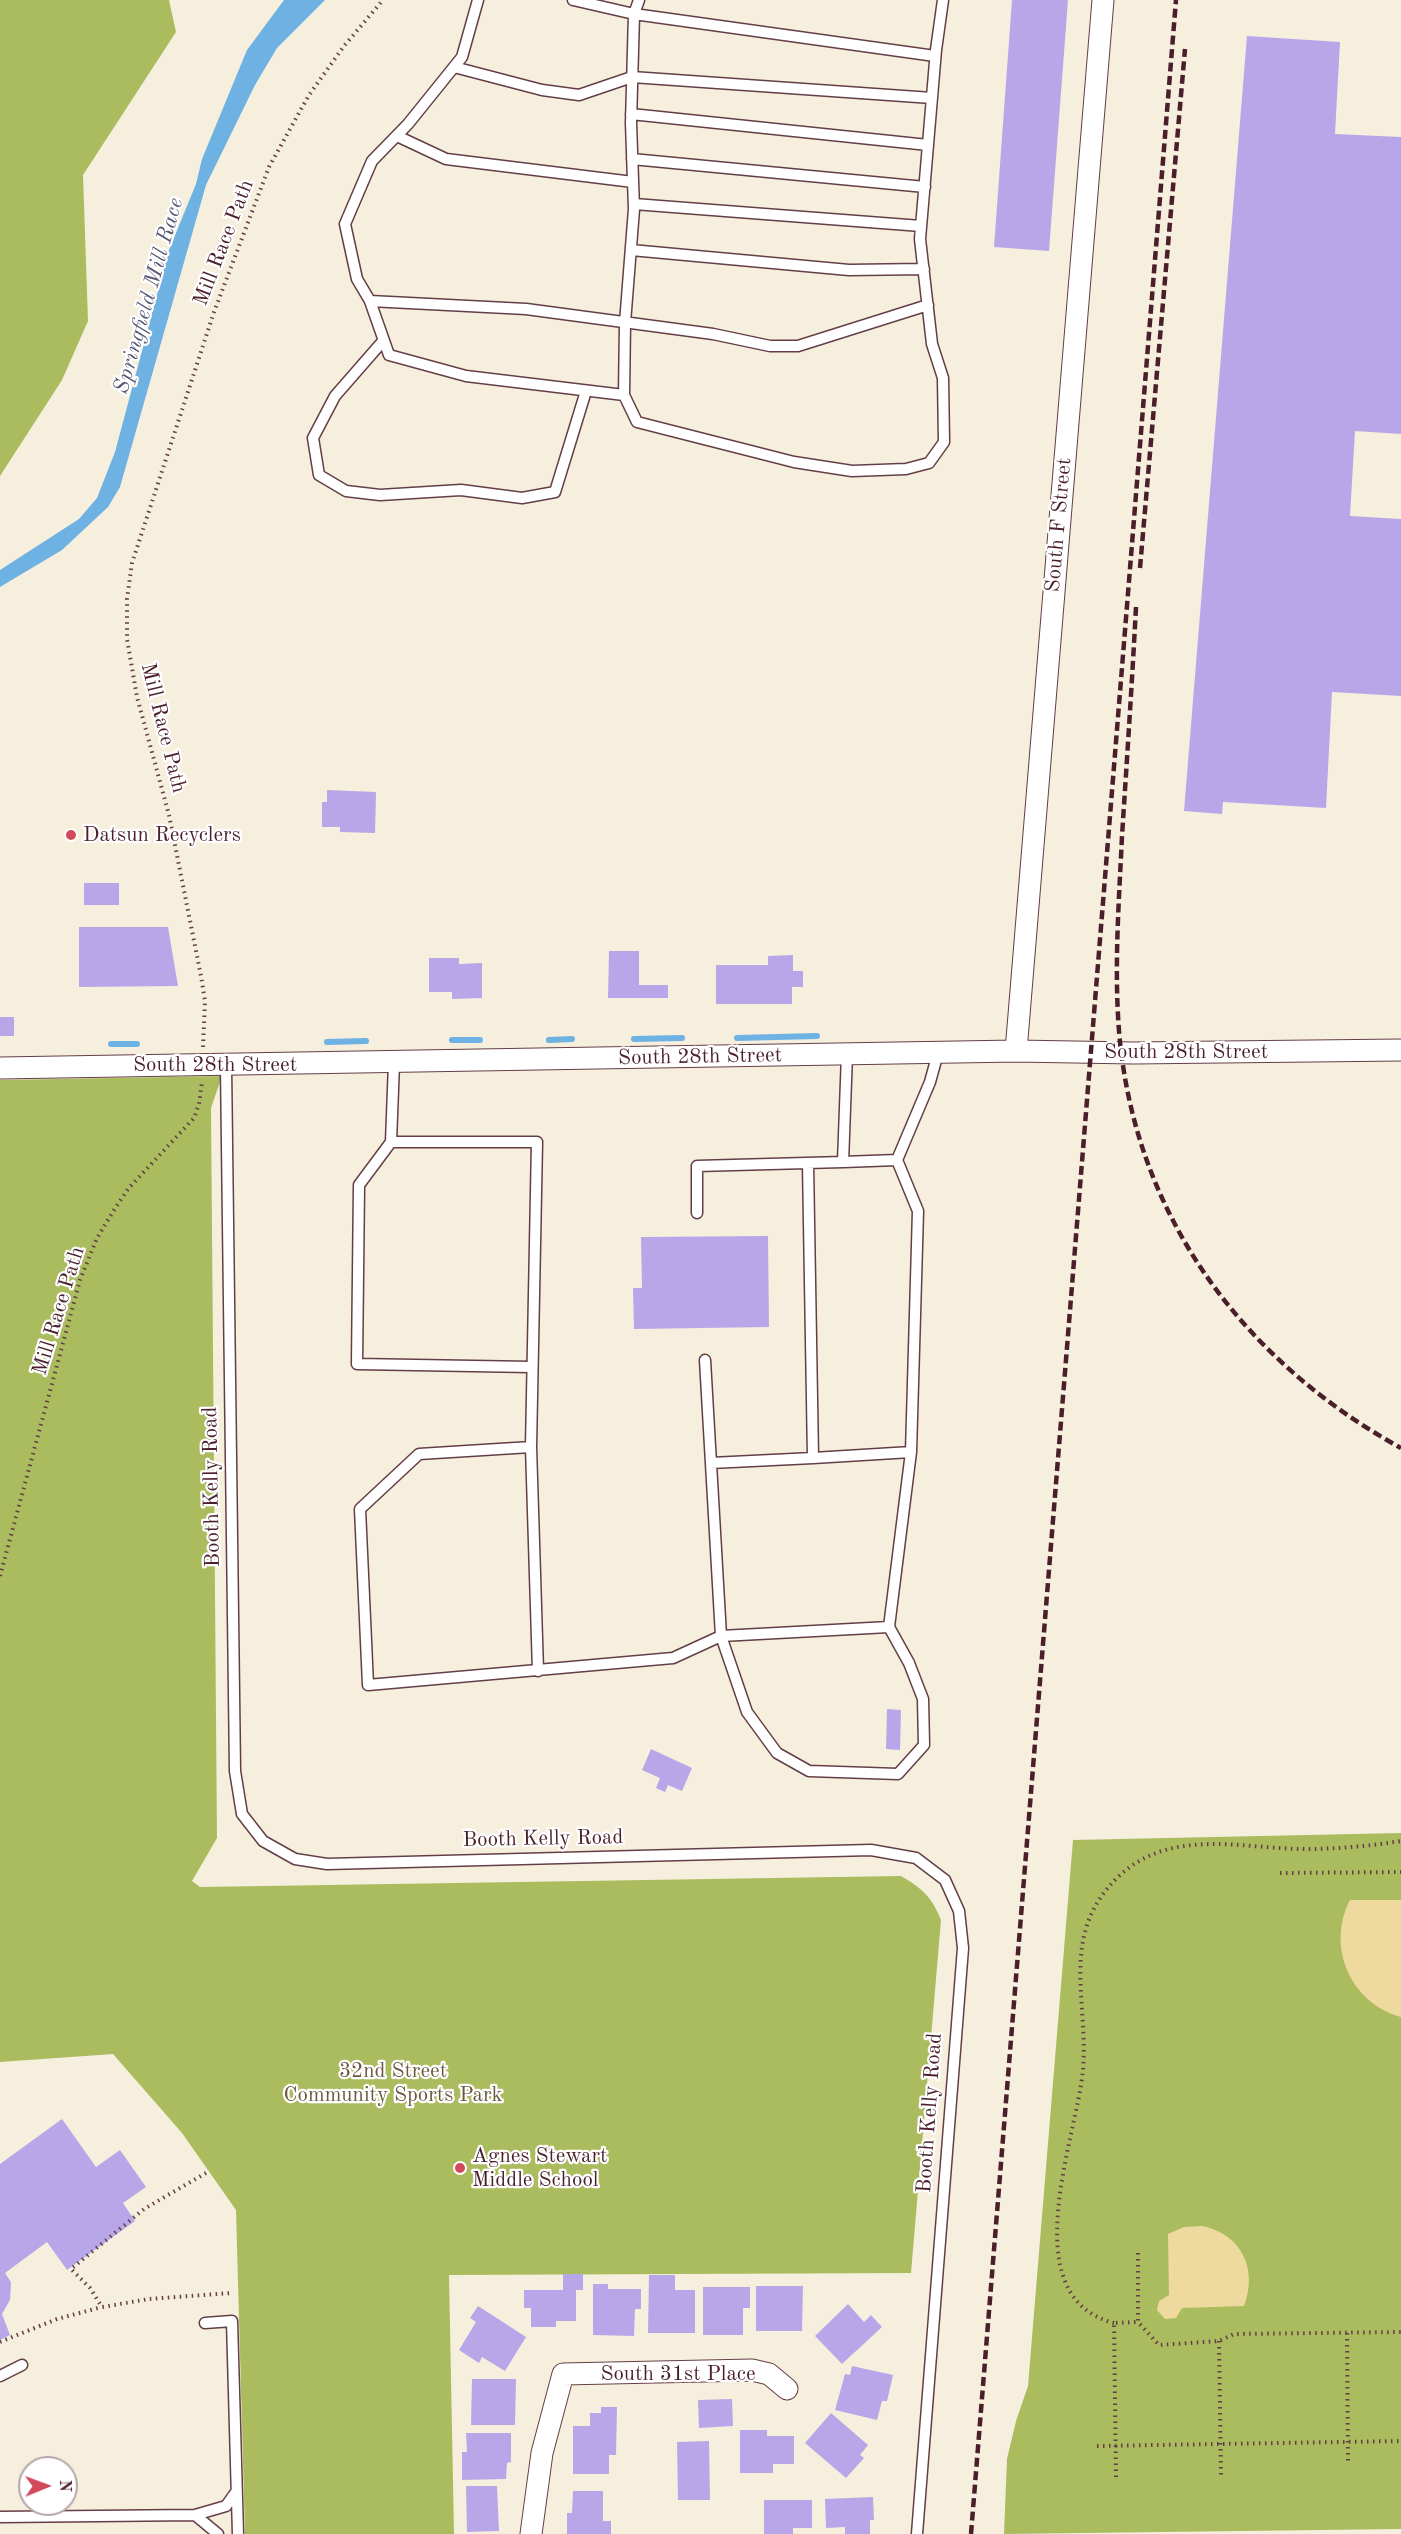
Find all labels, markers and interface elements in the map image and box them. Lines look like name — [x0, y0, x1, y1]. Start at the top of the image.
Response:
street label: Mill Race Path — [188, 176, 260, 310]
water label: Springfield Mill Race — [108, 195, 190, 397]
street label: South F Street — [1041, 457, 1077, 593]
street label: Mill Race Path — [135, 660, 191, 796]
place label: Datsun Recyclers — [83, 822, 241, 848]
marker: Datsun Recyclers — [64, 828, 78, 842]
street label: South 28th Street — [1104, 1039, 1268, 1065]
street label: South 28th Street — [618, 1043, 782, 1071]
street label: South 28th Street — [133, 1052, 297, 1078]
street label: Mill Race Path — [27, 1244, 91, 1378]
street label: Booth Kelly Road — [198, 1406, 226, 1568]
street label: Booth Kelly Road — [462, 1825, 624, 1853]
street label: Booth Kelly Road — [912, 2032, 948, 2194]
park label: 32nd Street Community Sports Park — [284, 2058, 502, 2108]
place label: Agnes Stewart Middle School — [472, 2143, 607, 2193]
marker: Agnes Stewart Middle School — [453, 2161, 467, 2175]
street label: South 31st Place — [600, 2361, 756, 2387]
north arrow — [18, 2456, 78, 2516]
text: N — [56, 2479, 72, 2492]

